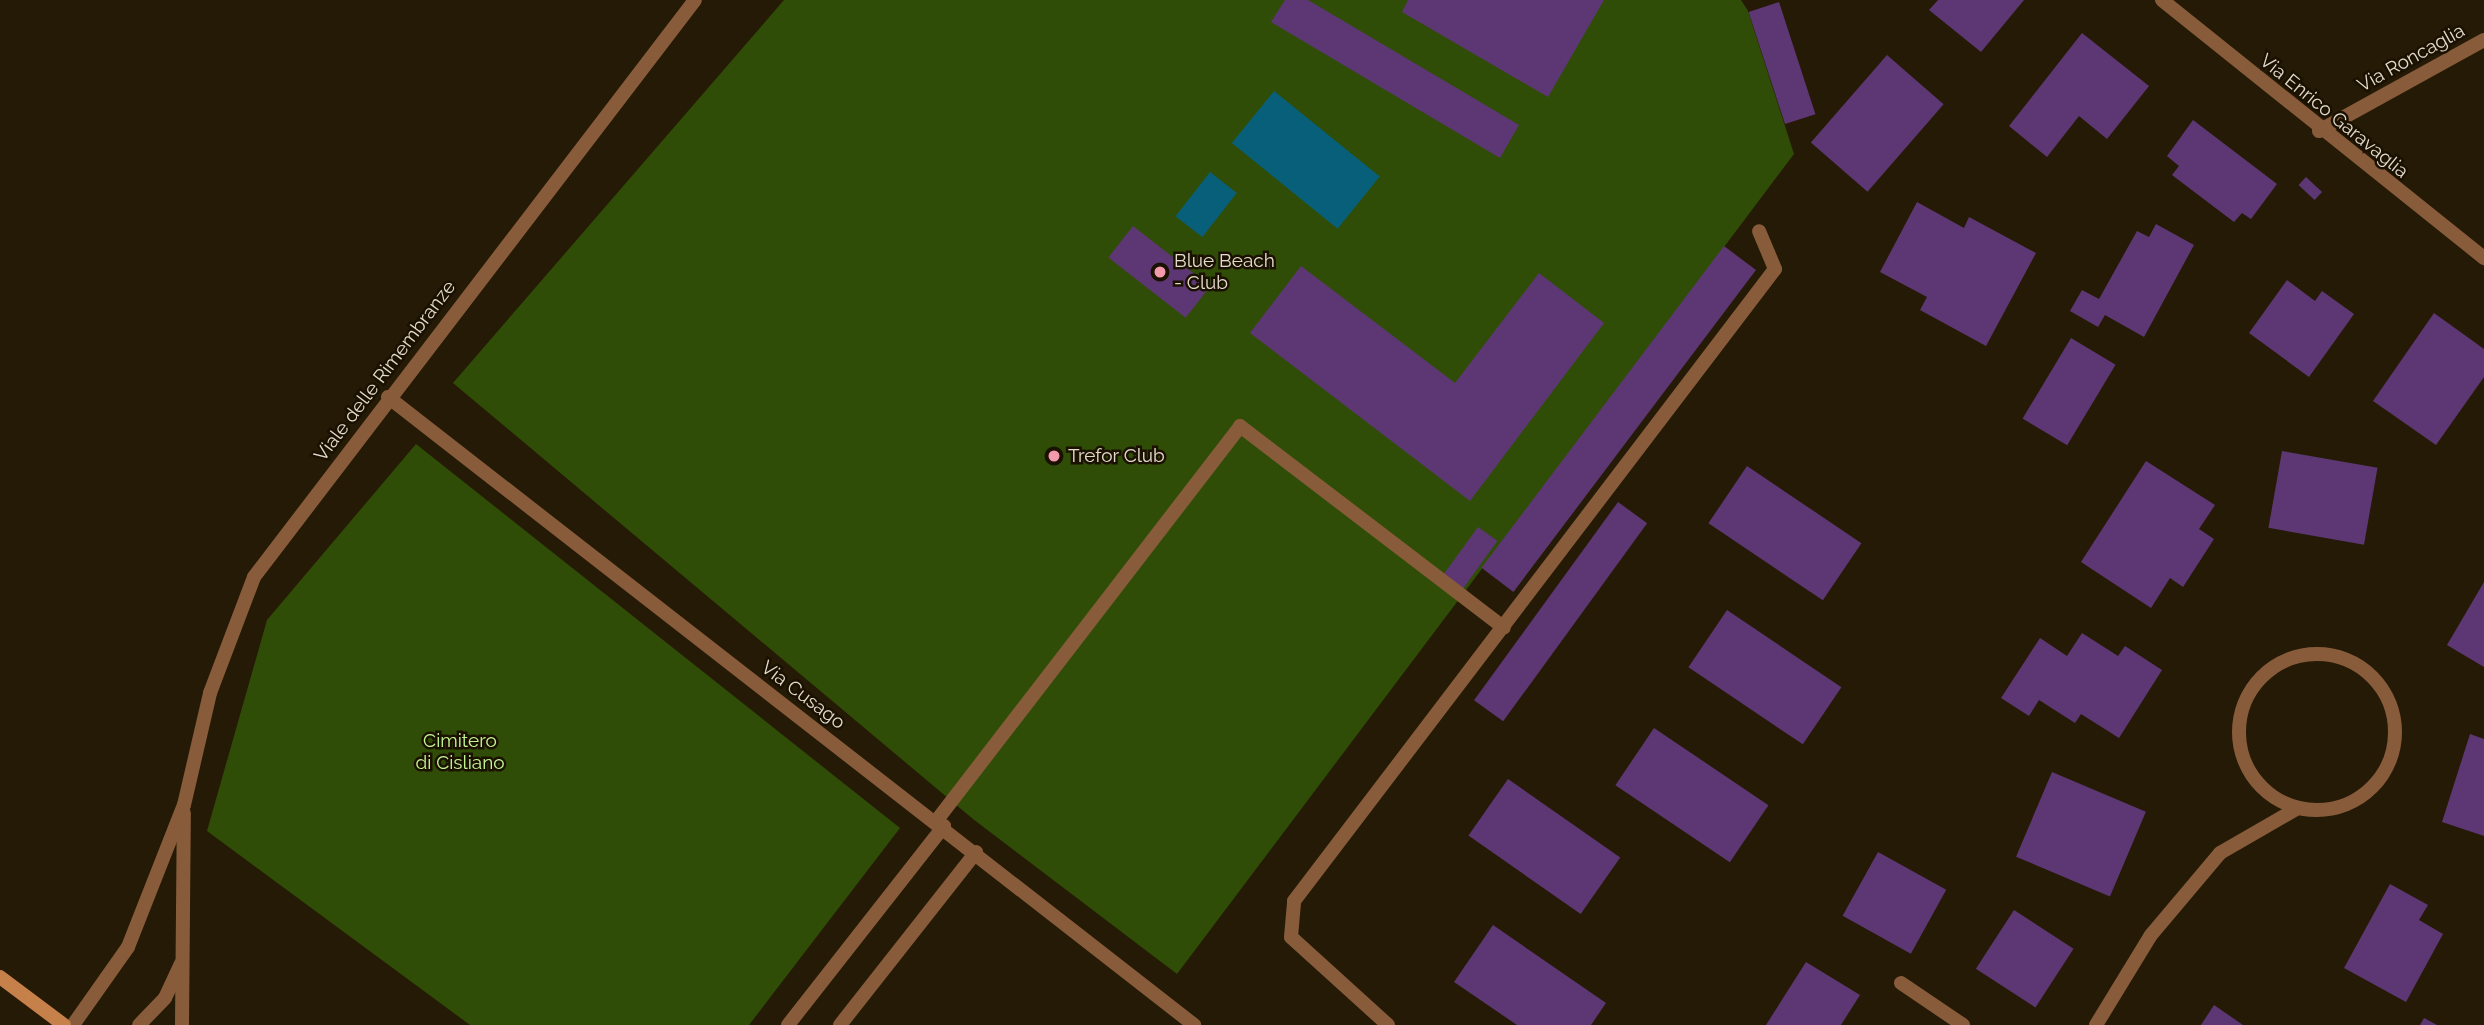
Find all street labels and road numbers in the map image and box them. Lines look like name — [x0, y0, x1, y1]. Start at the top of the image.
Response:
street label: Via Roncaglia — [2353, 19, 2469, 97]
street label: Via Enrico Garavaglia — [2255, 49, 2413, 183]
street label: Viale delle Rimembranze — [310, 276, 460, 466]
street label: Via Cusago — [757, 656, 849, 734]

